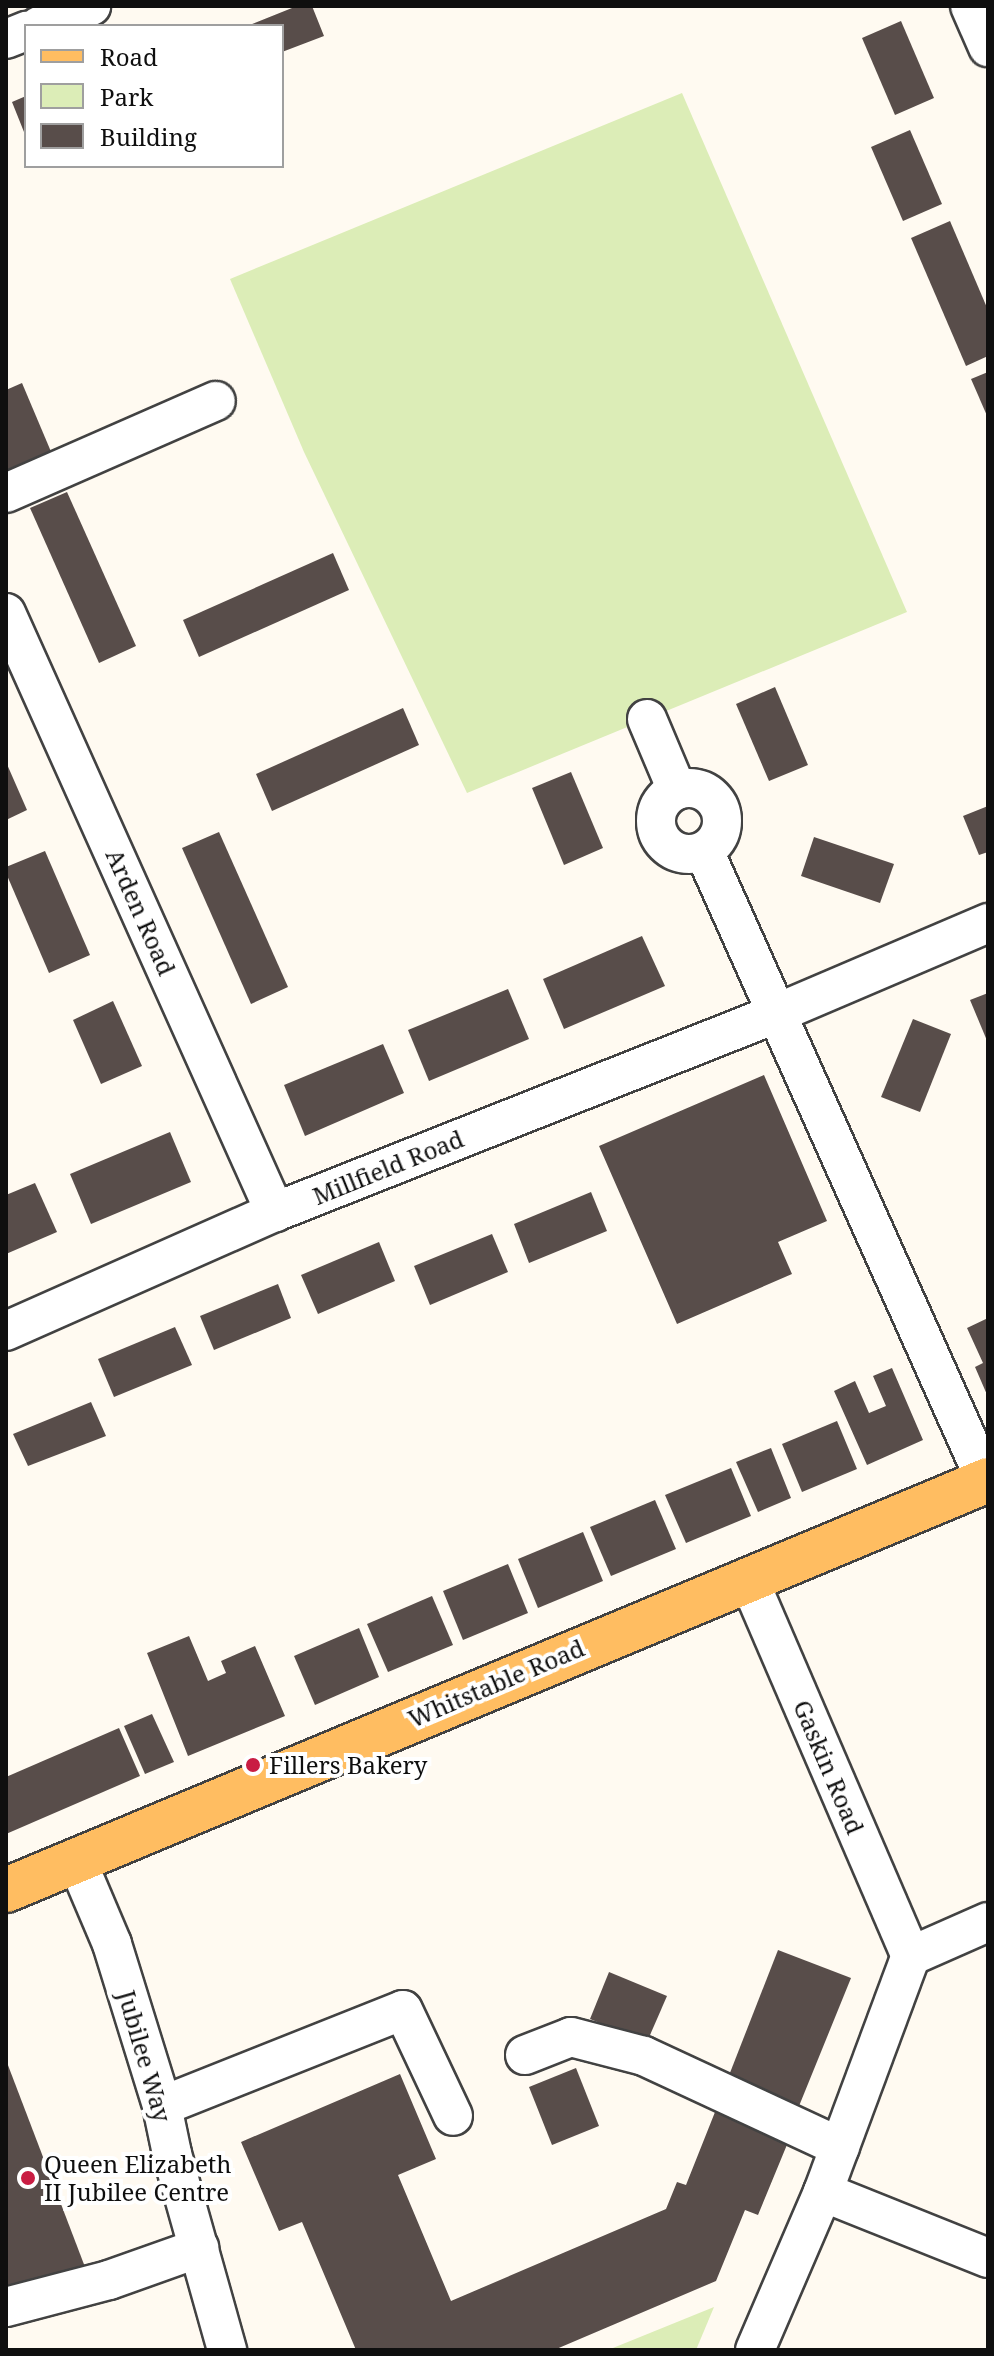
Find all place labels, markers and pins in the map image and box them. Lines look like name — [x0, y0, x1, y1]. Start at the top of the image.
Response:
place label: Fillers Bakery — [269, 1751, 427, 1779]
marker: Fillers Bakery — [244, 1756, 262, 1774]
place label: Queen Elizabeth II Jubilee Centre — [44, 2150, 232, 2206]
marker: Queen Elizabeth II Jubilee Centre — [19, 2169, 37, 2187]

